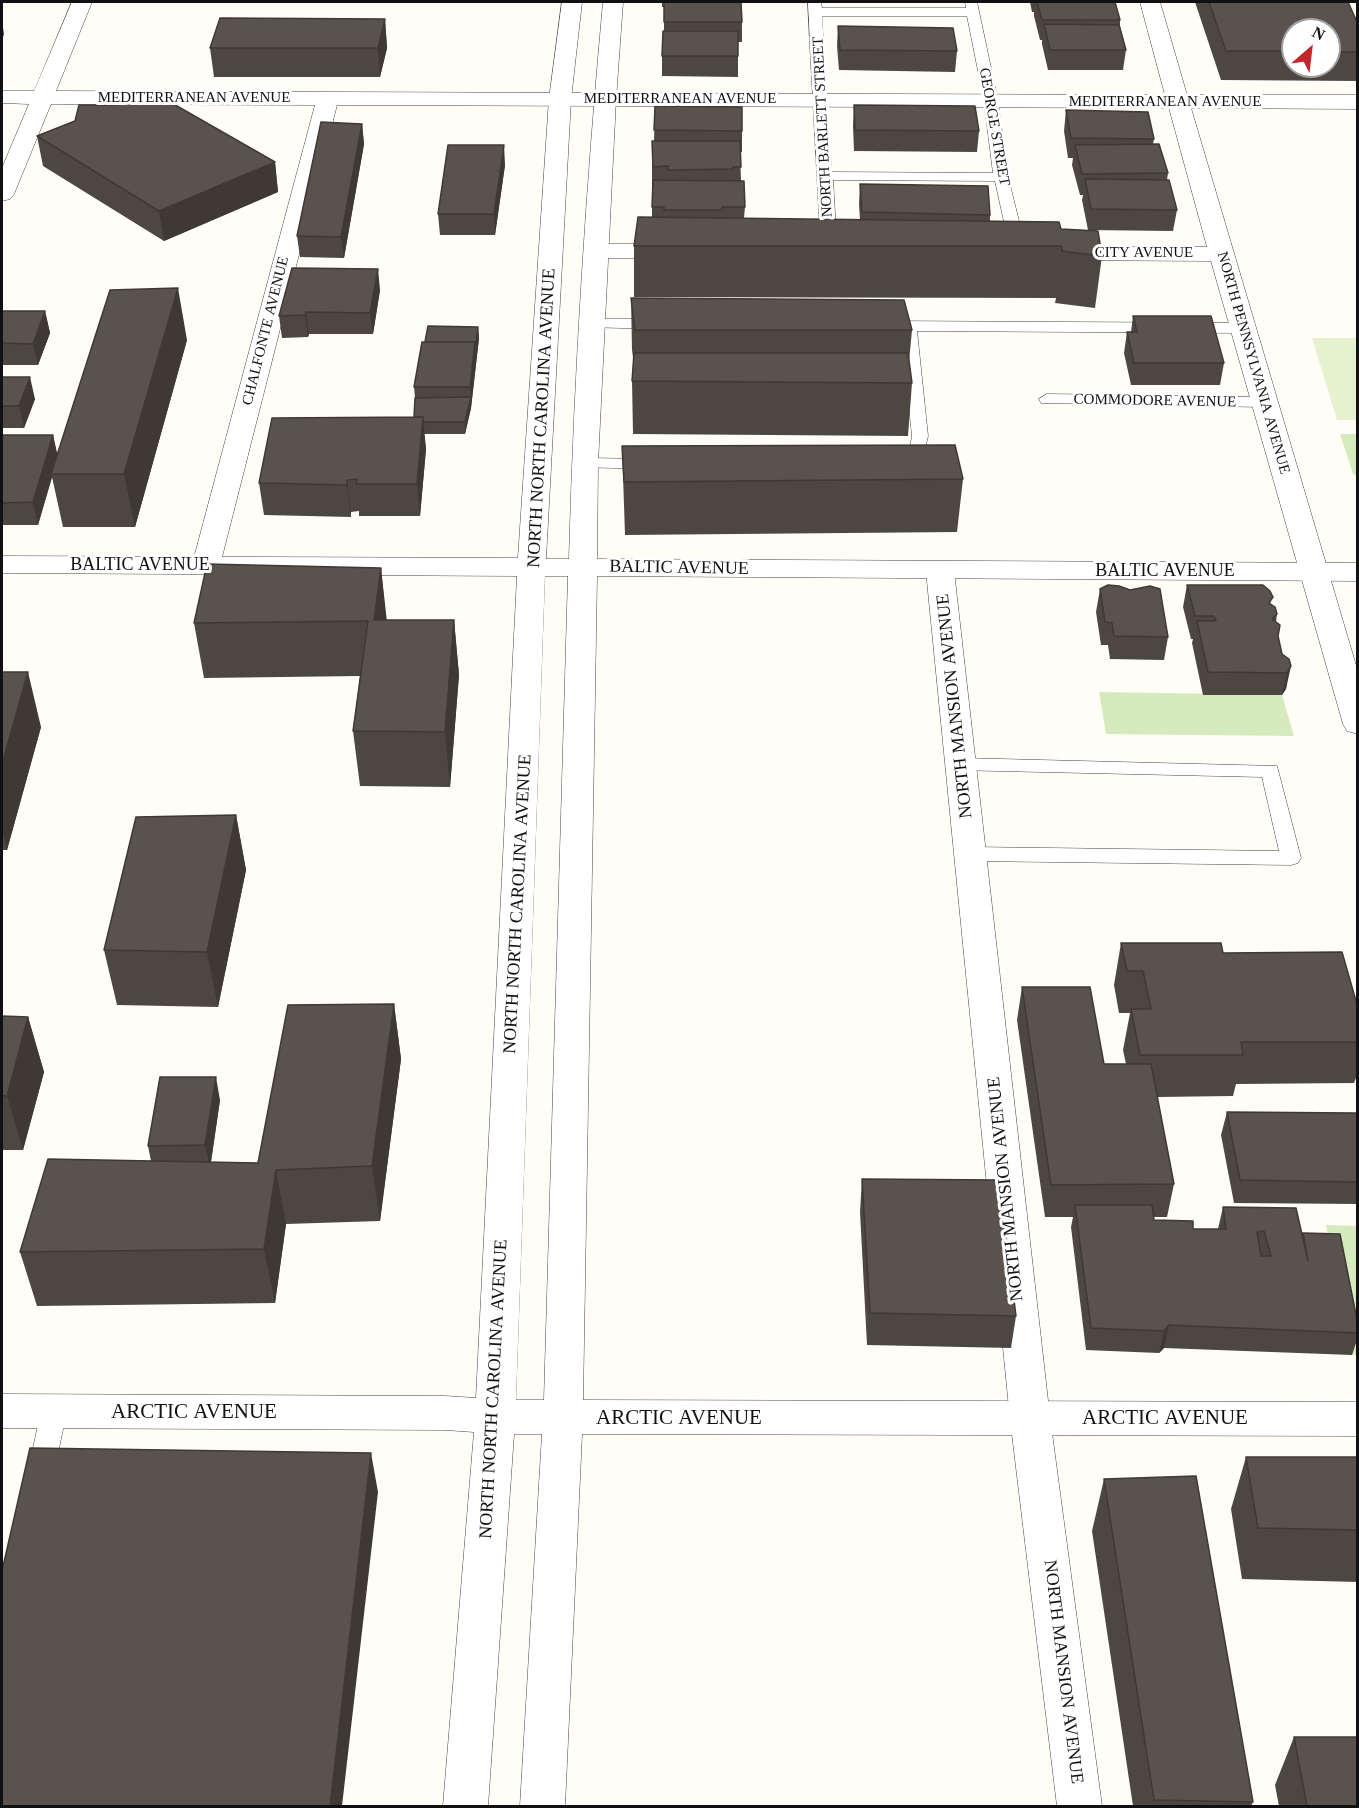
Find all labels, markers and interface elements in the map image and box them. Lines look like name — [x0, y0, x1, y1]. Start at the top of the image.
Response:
north arrow — [1281, 18, 1341, 78]
text: N — [1310, 23, 1328, 44]
street label: NORTH BARLETT STREET — [809, 36, 837, 218]
street label: GEORGE STREET — [975, 67, 1013, 187]
street label: MEDITERRANEAN AVENUE — [98, 89, 290, 107]
street label: MEDITERRANEAN AVENUE — [584, 90, 776, 108]
street label: MEDITERRANEAN AVENUE — [1069, 93, 1261, 111]
street label: CITY AVENUE — [1095, 244, 1193, 262]
street label: NORTH PENNSYLVANIA AVENUE — [1213, 250, 1293, 476]
street label: CHALFONTE AVENUE — [239, 255, 293, 407]
street label: NORTH NORTH CAROLINA AVENUE — [523, 268, 561, 568]
street label: COMMODORE AVENUE — [1074, 391, 1236, 411]
street label: BALTIC AVENUE — [70, 554, 210, 576]
street label: BALTIC AVENUE — [609, 556, 749, 580]
street label: BALTIC AVENUE — [1095, 560, 1235, 582]
street label: NORTH MANSION AVENUE — [932, 593, 978, 819]
street label: NORTH NORTH CAROLINA AVENUE — [499, 754, 537, 1054]
street label: NORTH MANSION AVENUE — [983, 1076, 1029, 1302]
street label: NORTH NORTH CAROLINA AVENUE — [475, 1239, 513, 1539]
street label: ARCTIC AVENUE — [111, 1399, 277, 1425]
street label: ARCTIC AVENUE — [596, 1405, 762, 1431]
street label: ARCTIC AVENUE — [1082, 1405, 1248, 1431]
street label: NORTH MANSION AVENUE — [1039, 1559, 1087, 1785]

